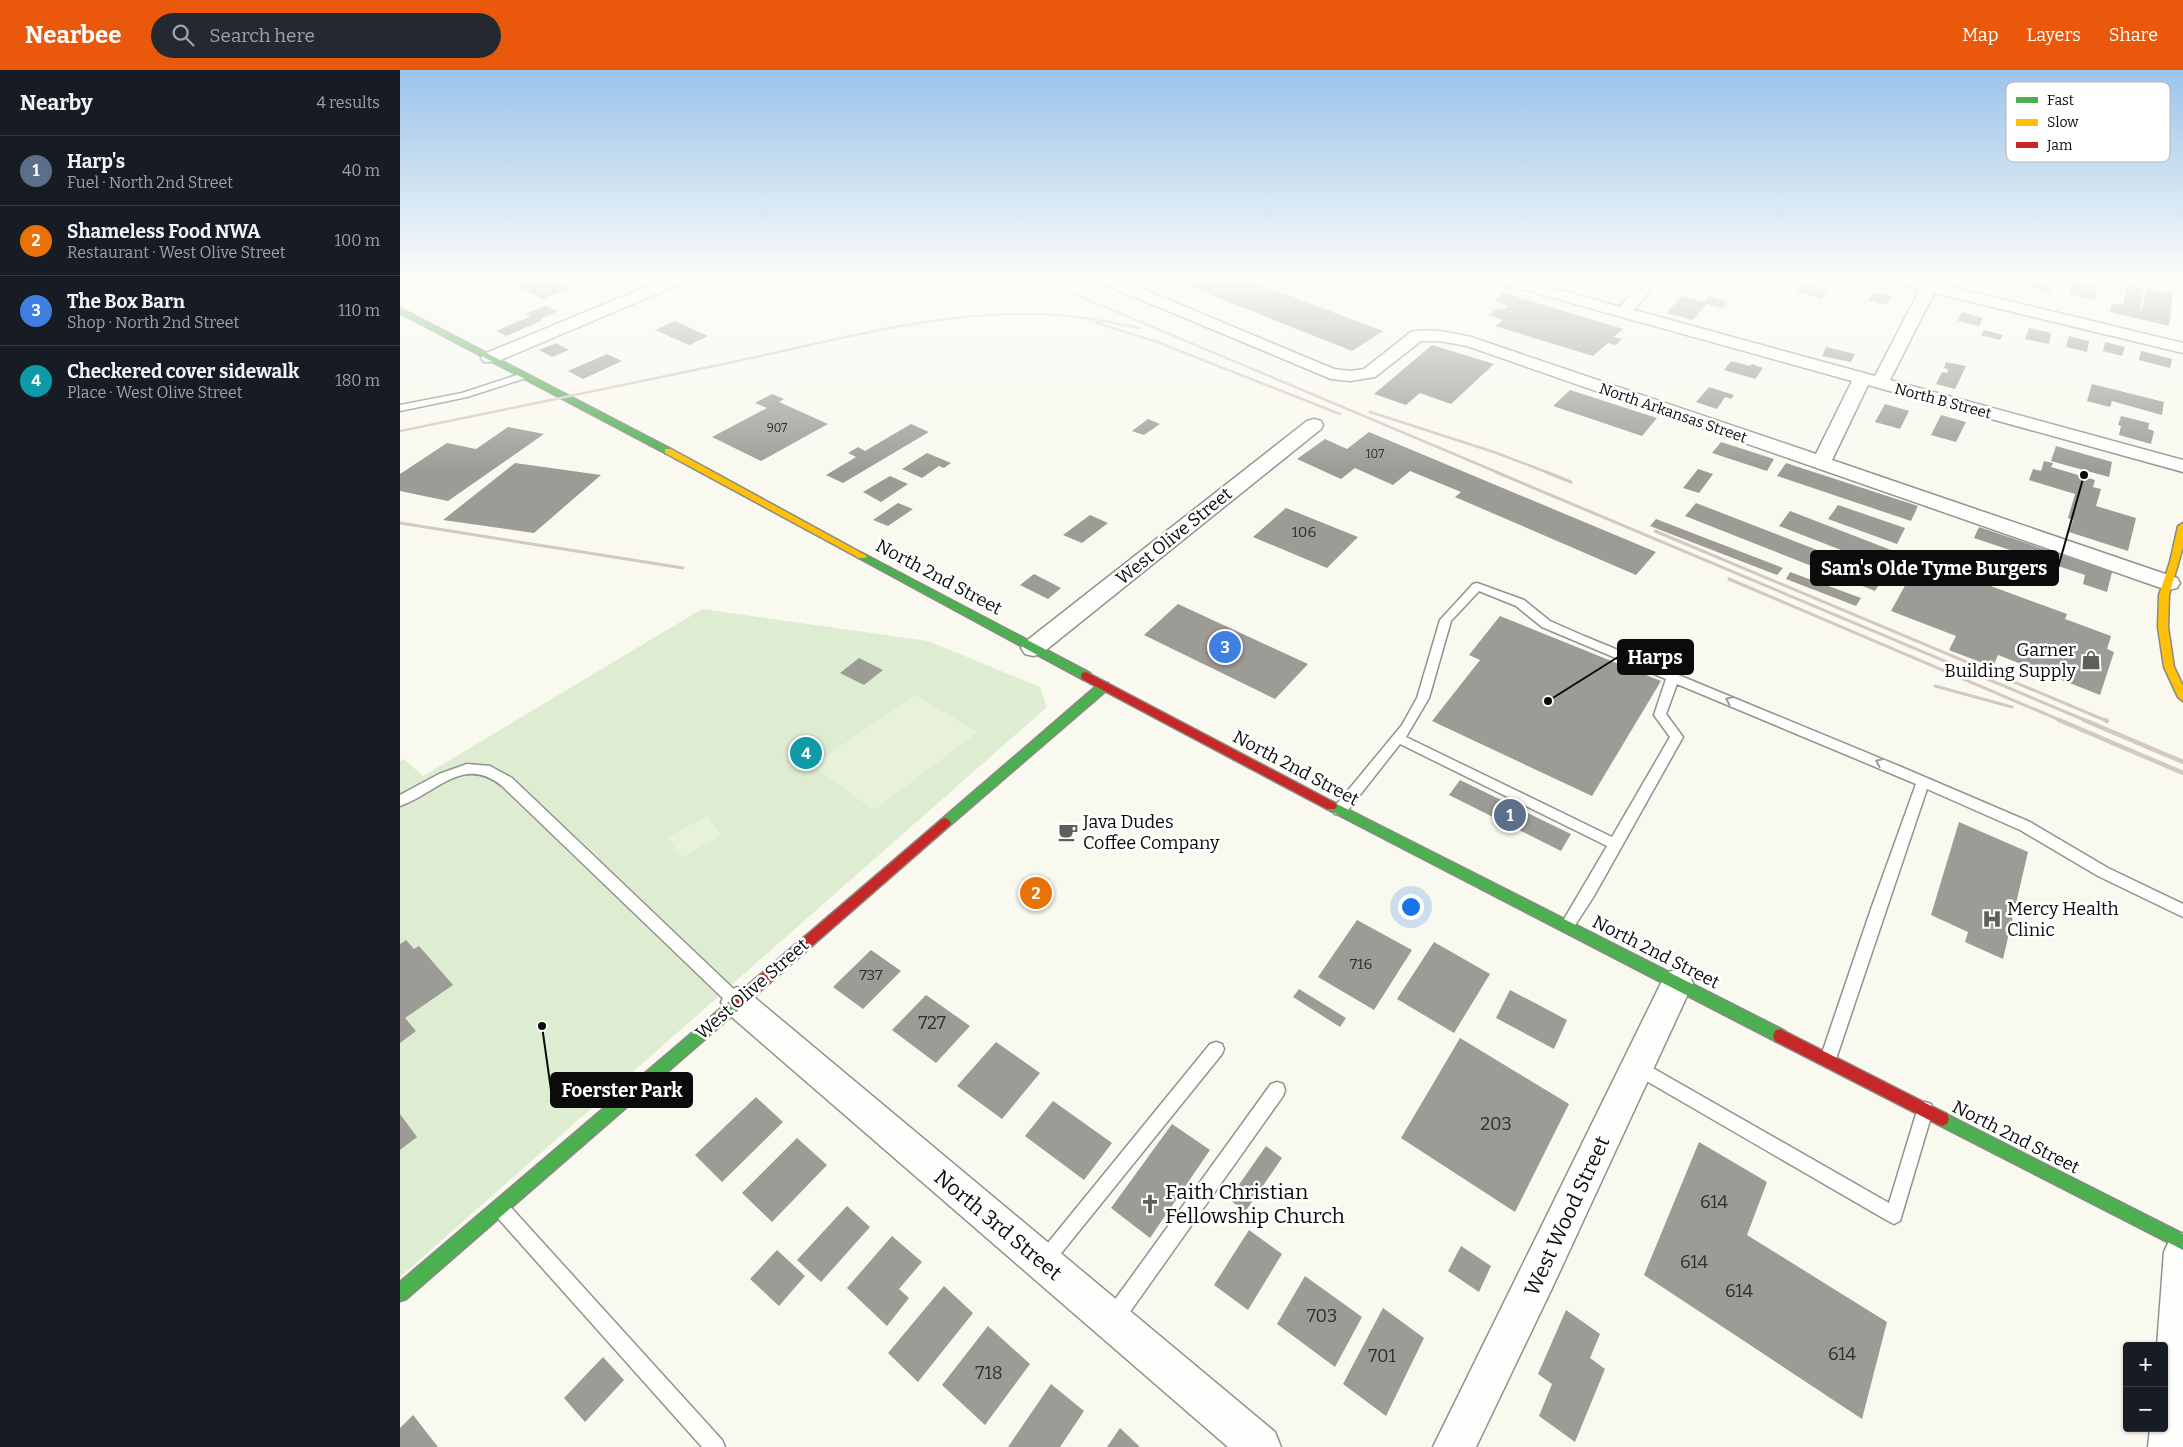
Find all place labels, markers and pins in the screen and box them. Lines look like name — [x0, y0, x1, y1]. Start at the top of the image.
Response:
callout: Sam's Olde Tyme Burgers — [1811, 551, 2058, 585]
pin: 3 — [1209, 628, 1241, 666]
place label: Garner Building Supply — [1944, 639, 2076, 682]
callout: Harps — [1618, 640, 1693, 674]
shop icon: Garner Building Supply — [2080, 649, 2102, 671]
pin: 4 — [790, 734, 822, 772]
pin: 1 — [1494, 796, 1526, 834]
place label: Java Dudes Coffee Company — [1082, 811, 1220, 854]
cafe icon: Java Dudes Coffee Company — [1057, 821, 1079, 843]
pin: 2 — [1020, 874, 1052, 912]
place label: Mercy Health Clinic — [2007, 898, 2119, 941]
hospital icon: Mercy Health Clinic — [1981, 908, 2003, 930]
callout: Foerster Park — [551, 1073, 692, 1107]
place label: Faith Christian Fellowship Church — [1165, 1179, 1345, 1229]
church icon: Faith Christian Fellowship Church — [1139, 1193, 1161, 1215]

